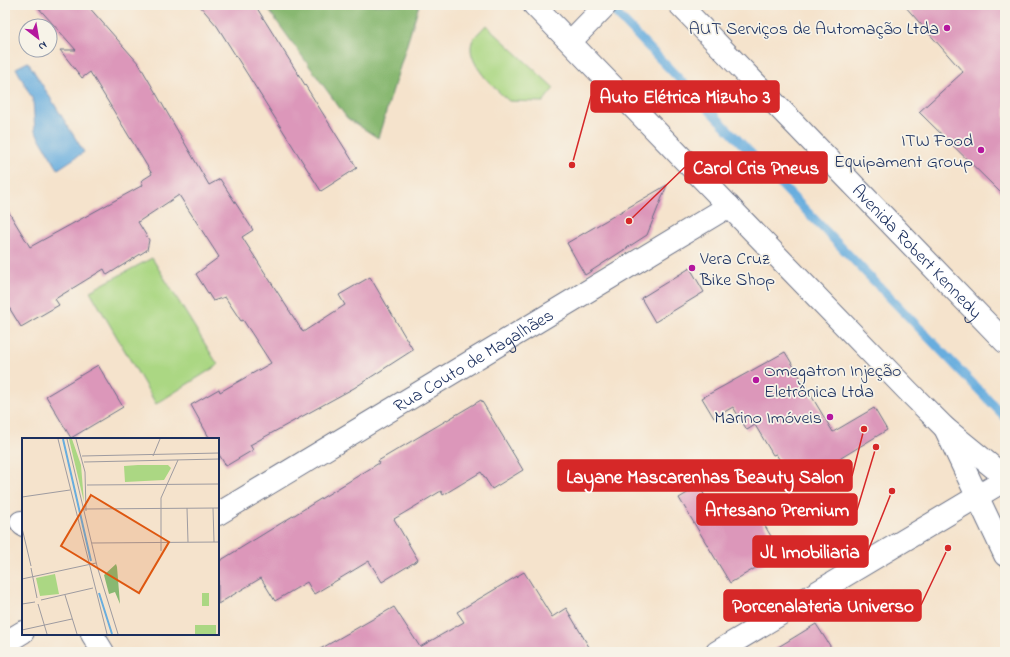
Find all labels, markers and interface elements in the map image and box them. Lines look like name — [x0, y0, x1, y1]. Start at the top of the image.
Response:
place label: AUT Serviços de Automação Ltda — [689, 17, 939, 43]
north arrow — [18, 18, 58, 58]
marker: AUT Serviços de Automação Ltda — [942, 23, 952, 33]
text: N — [35, 37, 50, 54]
callout: Auto Elétrica Mizuho 3 — [591, 81, 779, 112]
text: Auto Elétrica Mizuho 3 — [599, 85, 771, 112]
place label: ITW Food Equipament Group — [834, 129, 973, 176]
marker: ITW Food Equipament Group — [976, 145, 986, 155]
callout: Carol Cris Pneus — [685, 152, 827, 183]
text: Carol Cris Pneus — [693, 156, 819, 183]
street label: Avenida Robert Kennedy — [845, 179, 987, 326]
place label: Vera Cruz Bike Shop — [699, 247, 775, 294]
marker: Vera Cruz Bike Shop — [687, 263, 697, 273]
street label: Rua Couto de Magalhães — [389, 303, 559, 420]
place label: Omegatron Injeção Eletrônica Ltda — [764, 359, 901, 406]
marker: Omegatron Injeção Eletrônica Ltda — [751, 375, 761, 385]
place label: Marino Imóveis — [714, 406, 822, 432]
marker: Marino Imóveis — [825, 412, 835, 422]
inset map — [22, 438, 219, 635]
callout: Layane Mascarenhas Beauty Salon — [558, 460, 852, 491]
text: Layane Mascarenhas Beauty Salon — [566, 465, 844, 494]
callout: Artesano Premium — [697, 494, 857, 525]
text: Artesano Premium — [705, 498, 849, 525]
callout: JL Imobiliaria — [753, 536, 868, 567]
text: JL Imobiliaria — [760, 540, 860, 567]
callout: Porcenalateria Universo — [724, 590, 921, 621]
text: Porcenalateria Universo — [732, 594, 914, 621]

